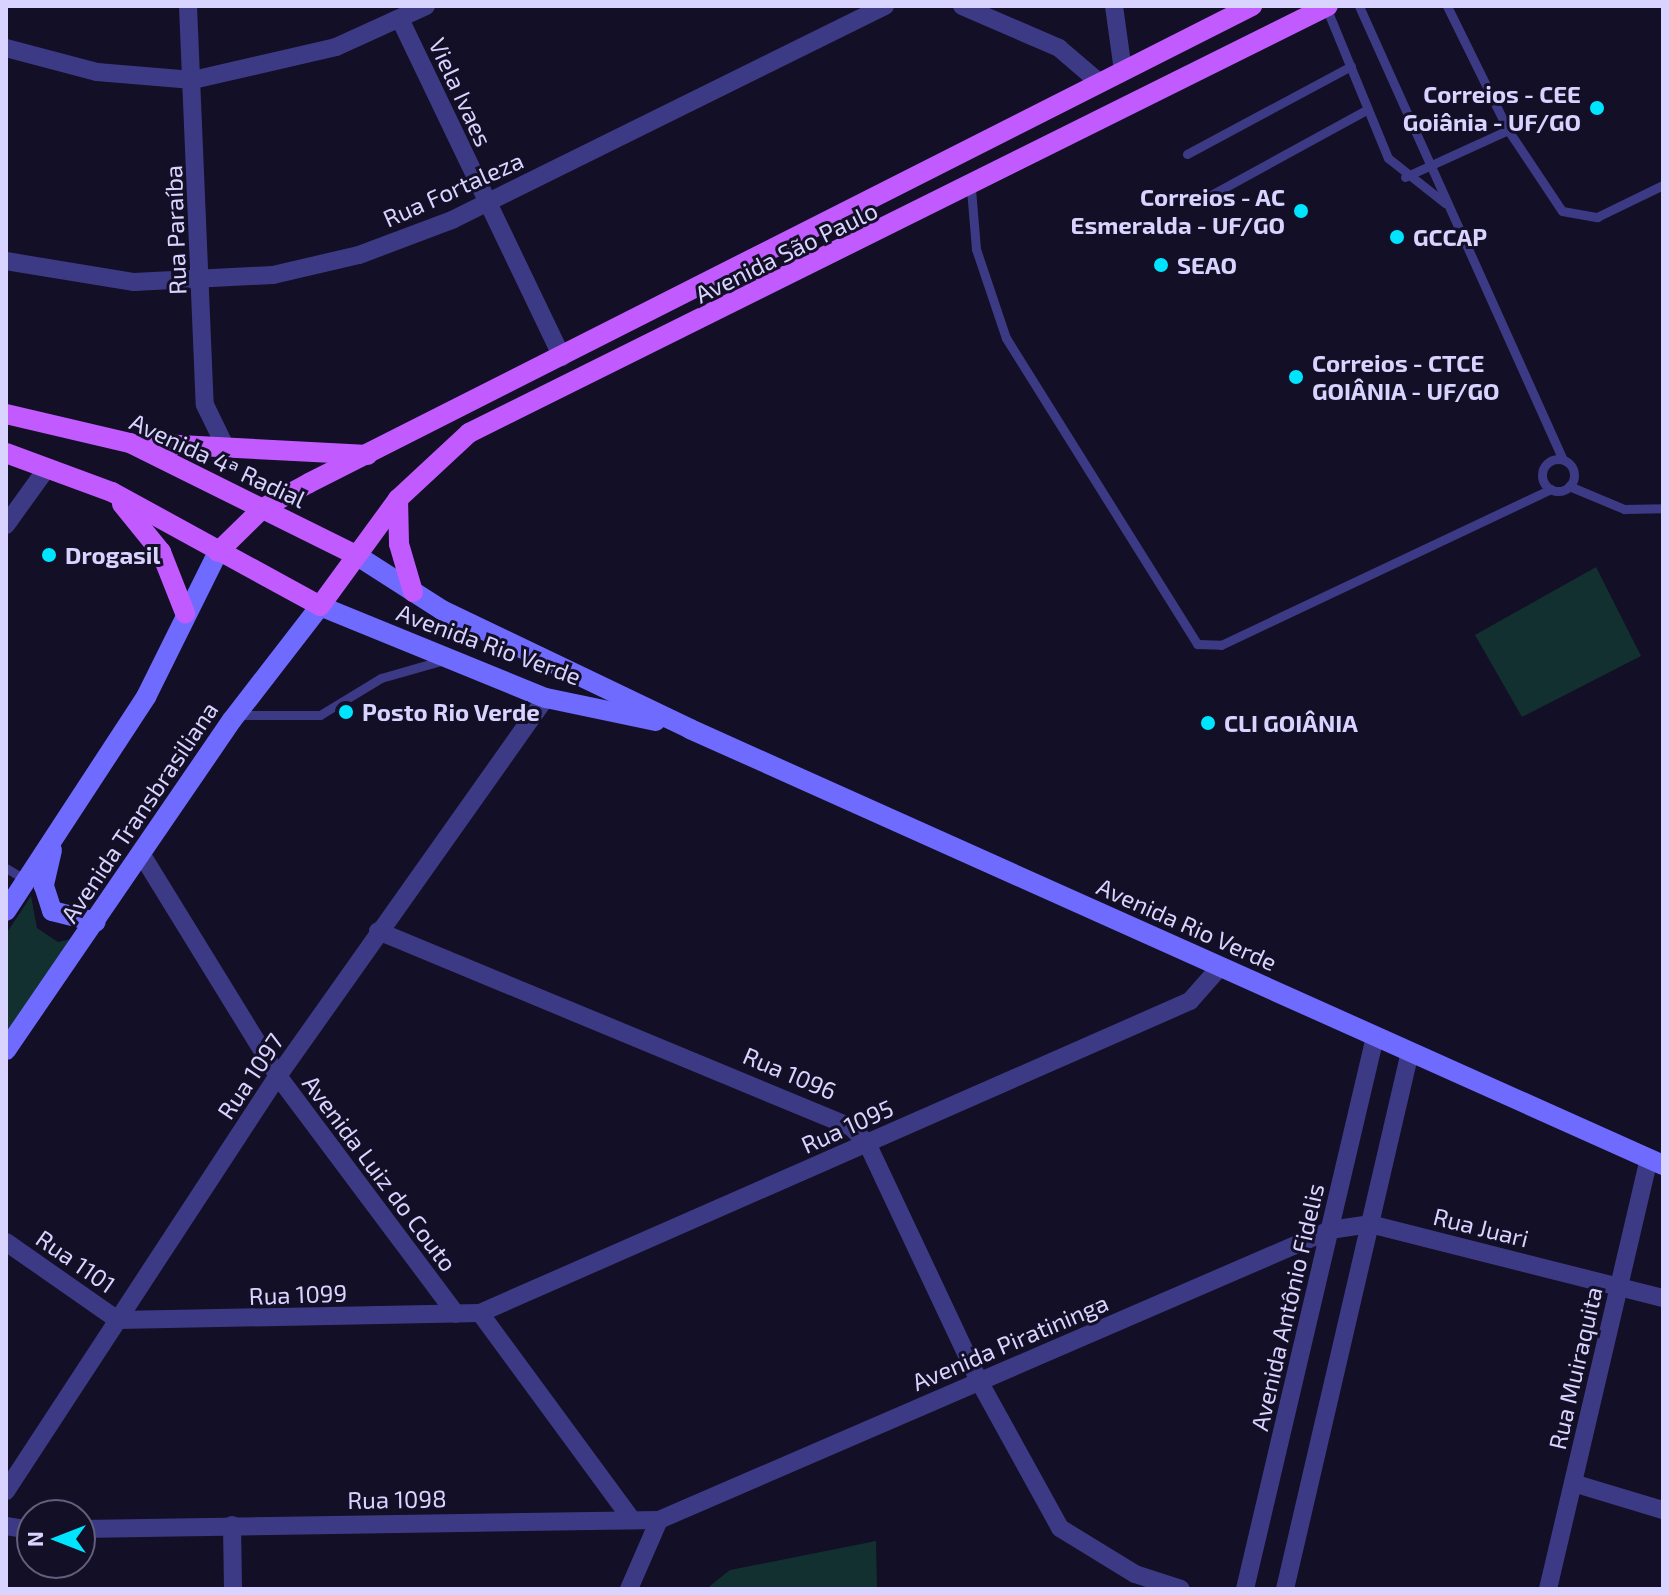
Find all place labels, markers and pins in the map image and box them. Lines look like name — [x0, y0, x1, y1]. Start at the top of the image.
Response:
place label: Correios - CEE Goiânia - UF/GO — [1403, 80, 1581, 136]
marker: Correios - CEE Goiânia - UF/GO — [1588, 99, 1606, 117]
place label: Correios - AC Esmeralda - UF/GO — [1071, 183, 1285, 239]
marker: Correios - AC Esmeralda - UF/GO — [1292, 202, 1310, 220]
place label: GCCAP — [1413, 223, 1487, 251]
marker: GCCAP — [1388, 228, 1406, 246]
place label: SEAO — [1177, 251, 1237, 279]
marker: SEAO — [1152, 256, 1170, 274]
place label: Correios - CTCE GOIÂNIA - UF/GO — [1312, 349, 1500, 405]
marker: Correios - CTCE GOIÂNIA - UF/GO — [1287, 368, 1305, 386]
place label: Drogasil — [65, 541, 160, 569]
marker: Drogasil — [40, 546, 58, 564]
place label: Posto Rio Verde — [362, 698, 540, 726]
marker: Posto Rio Verde — [337, 703, 355, 721]
place label: CLI GOIÂNIA — [1224, 709, 1358, 737]
marker: CLI GOIÂNIA — [1199, 714, 1217, 732]

